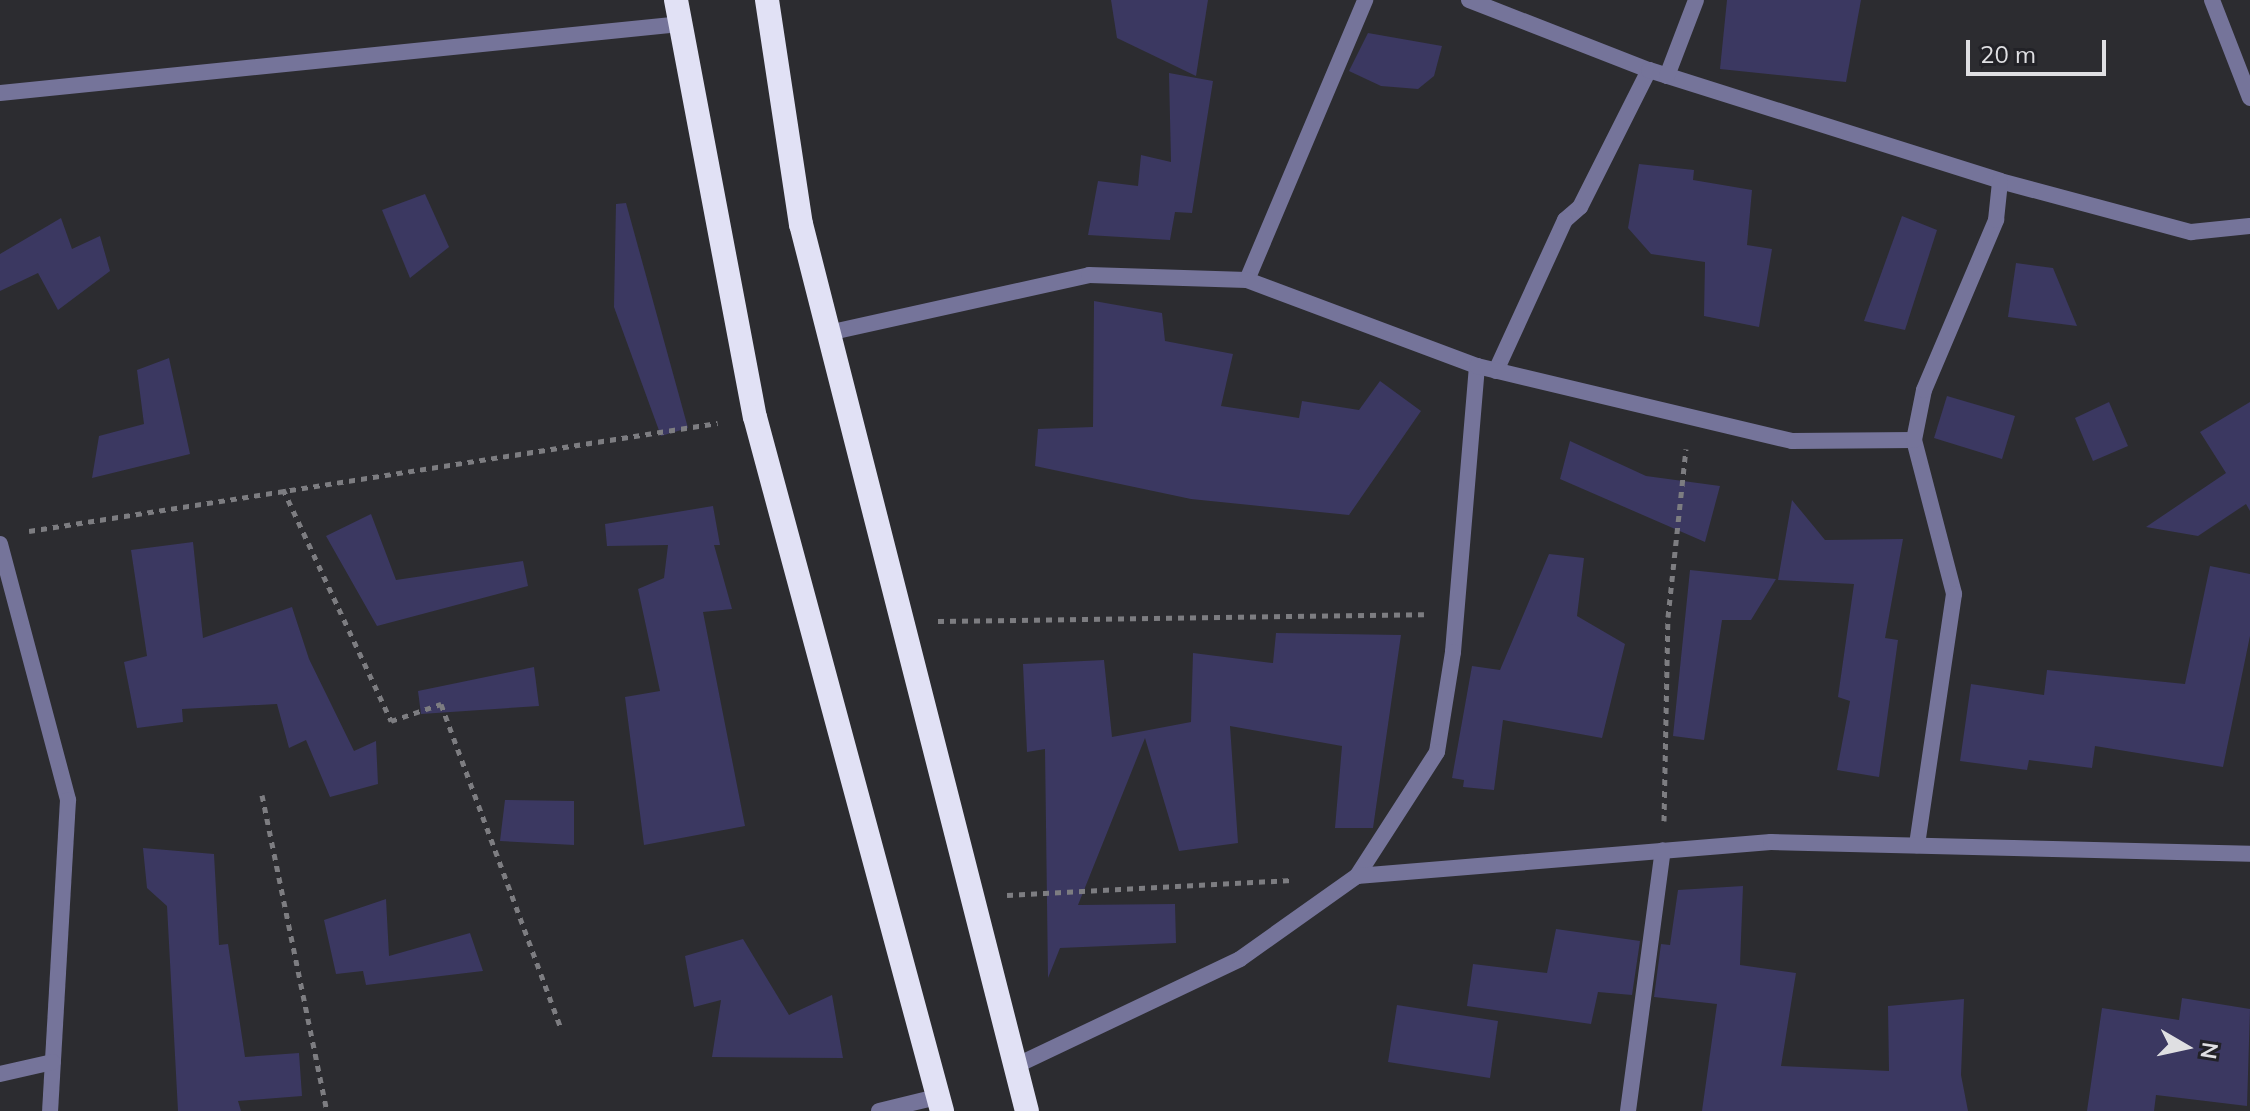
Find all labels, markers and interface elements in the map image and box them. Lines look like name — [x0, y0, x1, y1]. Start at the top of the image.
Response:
scale bar — [1970, 24, 2110, 74]
text: 20 m — [1980, 39, 2036, 69]
north arrow — [2146, 1007, 2226, 1087]
text: N — [2195, 1040, 2225, 1061]

